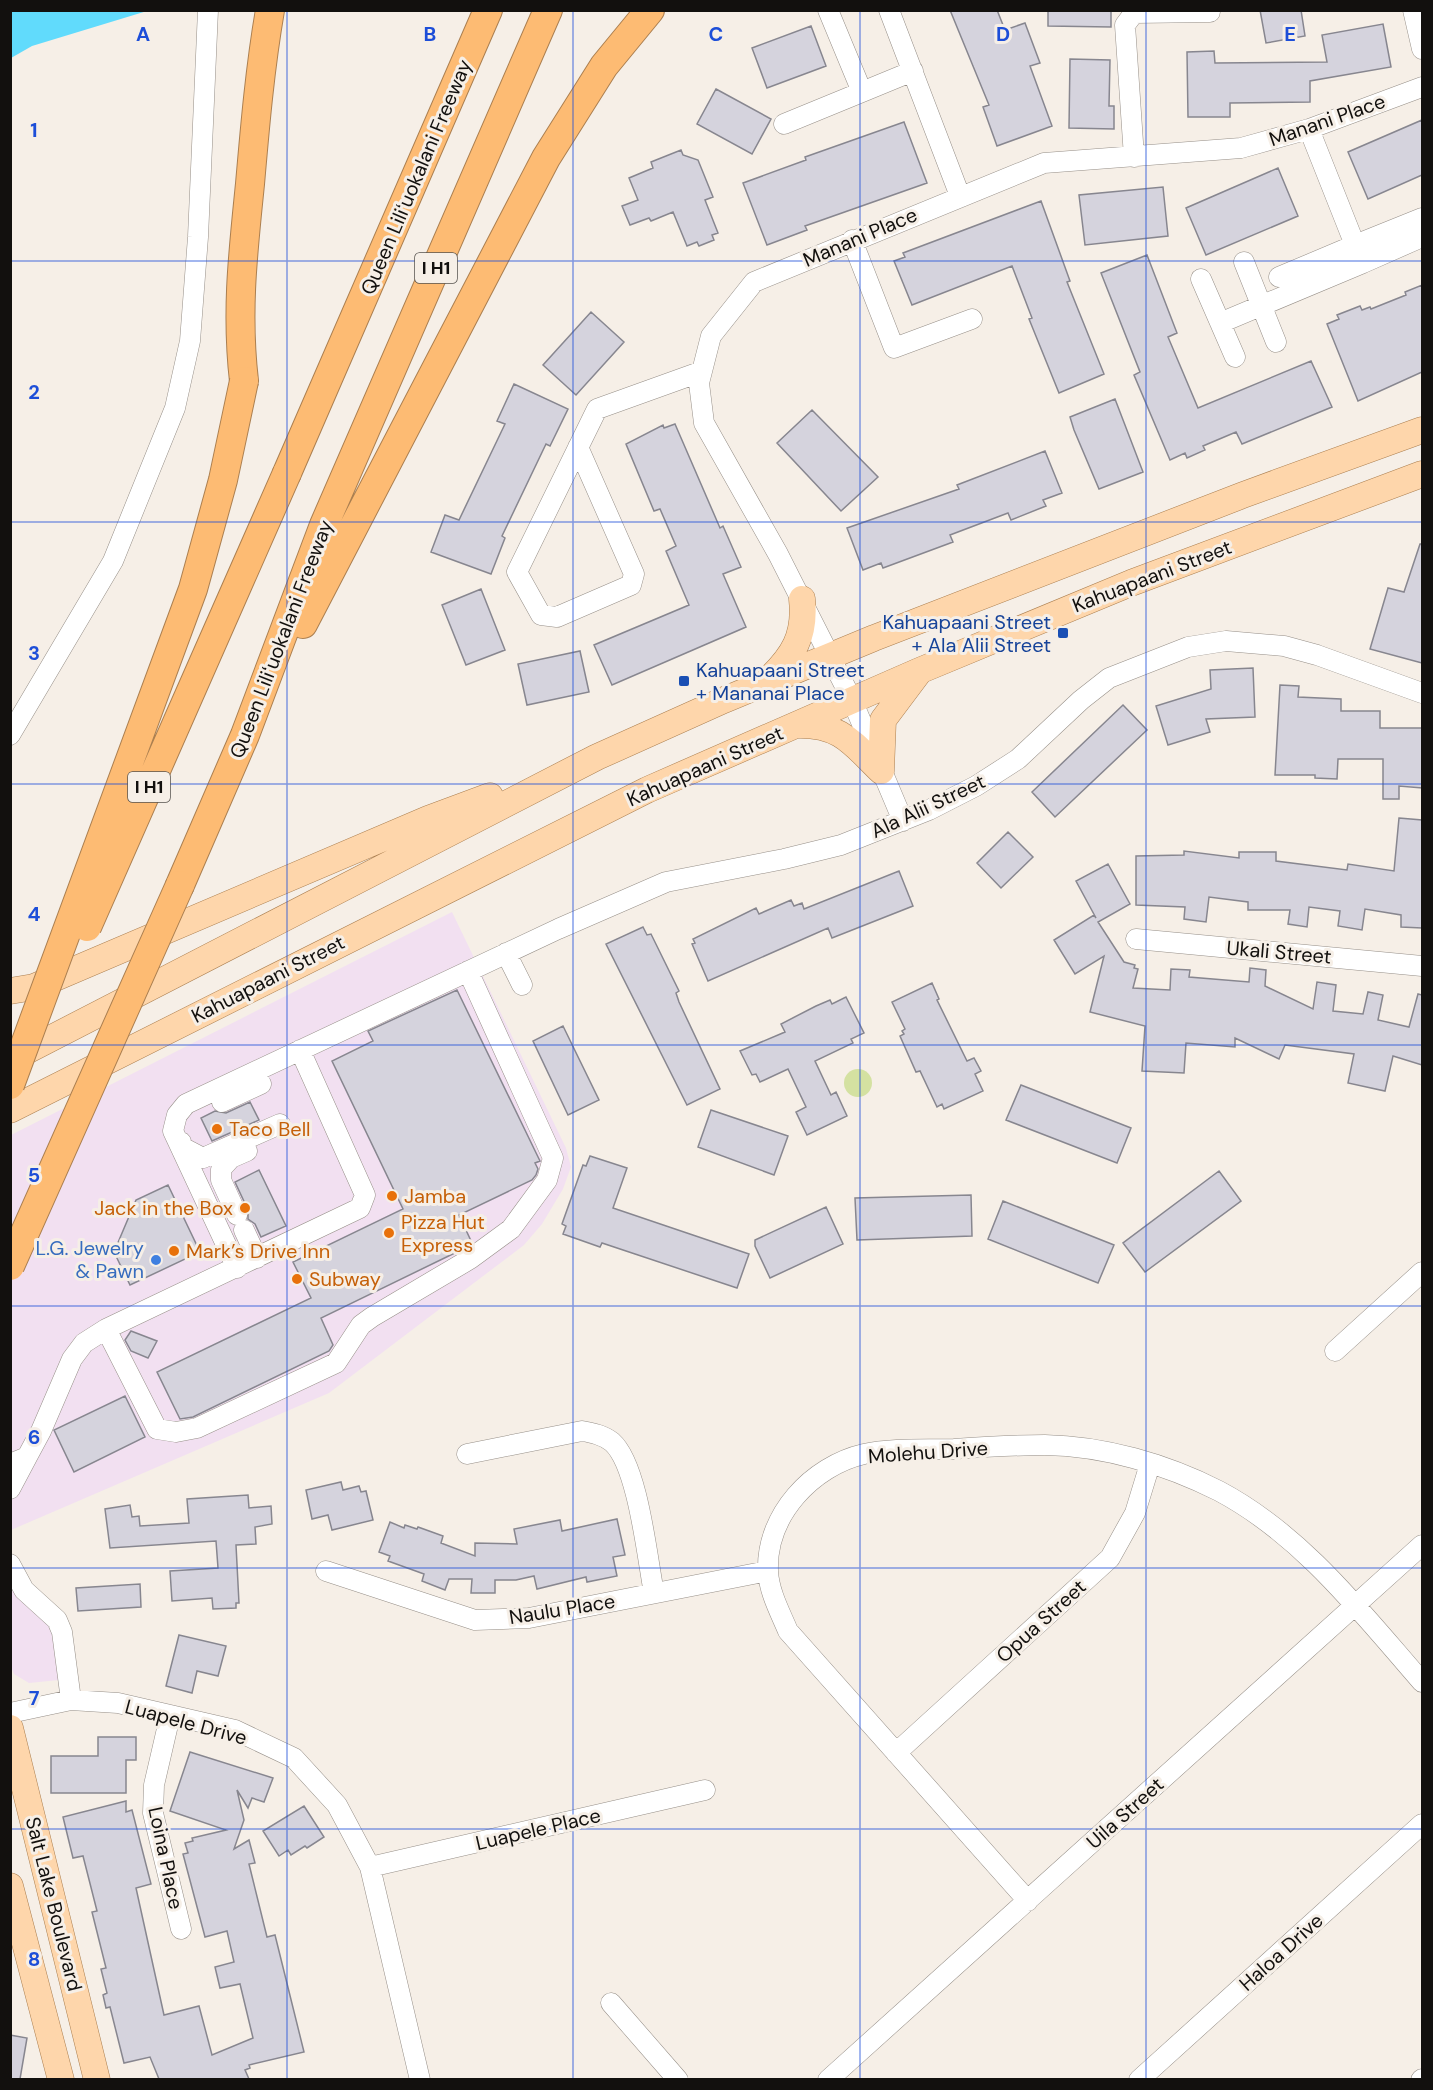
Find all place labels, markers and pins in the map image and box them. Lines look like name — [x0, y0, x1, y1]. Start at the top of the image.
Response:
place label: Kahuapaani Street + Ala Alii Street — [882, 609, 1051, 658]
marker: Kahuapaani Street + Ala Alii Street — [1056, 626, 1070, 640]
place label: Kahuapaani Street + Mananai Place — [696, 657, 865, 706]
marker: Kahuapaani Street + Mananai Place — [677, 674, 691, 688]
place label: Taco Bell — [229, 1116, 311, 1142]
marker: Taco Bell — [210, 1122, 224, 1136]
place label: Jamba — [404, 1183, 466, 1209]
marker: Jamba — [385, 1189, 399, 1203]
place label: Jack in the Box — [94, 1195, 233, 1221]
marker: Jack in the Box — [238, 1201, 252, 1215]
place label: Pizza Hut Express — [401, 1209, 485, 1258]
marker: Pizza Hut Express — [382, 1226, 396, 1240]
place label: L.G. Jewelry & Pawn — [35, 1235, 144, 1284]
place label: Mark’s Drive Inn — [186, 1238, 330, 1264]
marker: Mark’s Drive Inn — [167, 1244, 181, 1258]
marker: L.G. Jewelry & Pawn — [149, 1253, 163, 1267]
place label: Subway — [309, 1266, 381, 1292]
marker: Subway — [290, 1272, 304, 1286]

